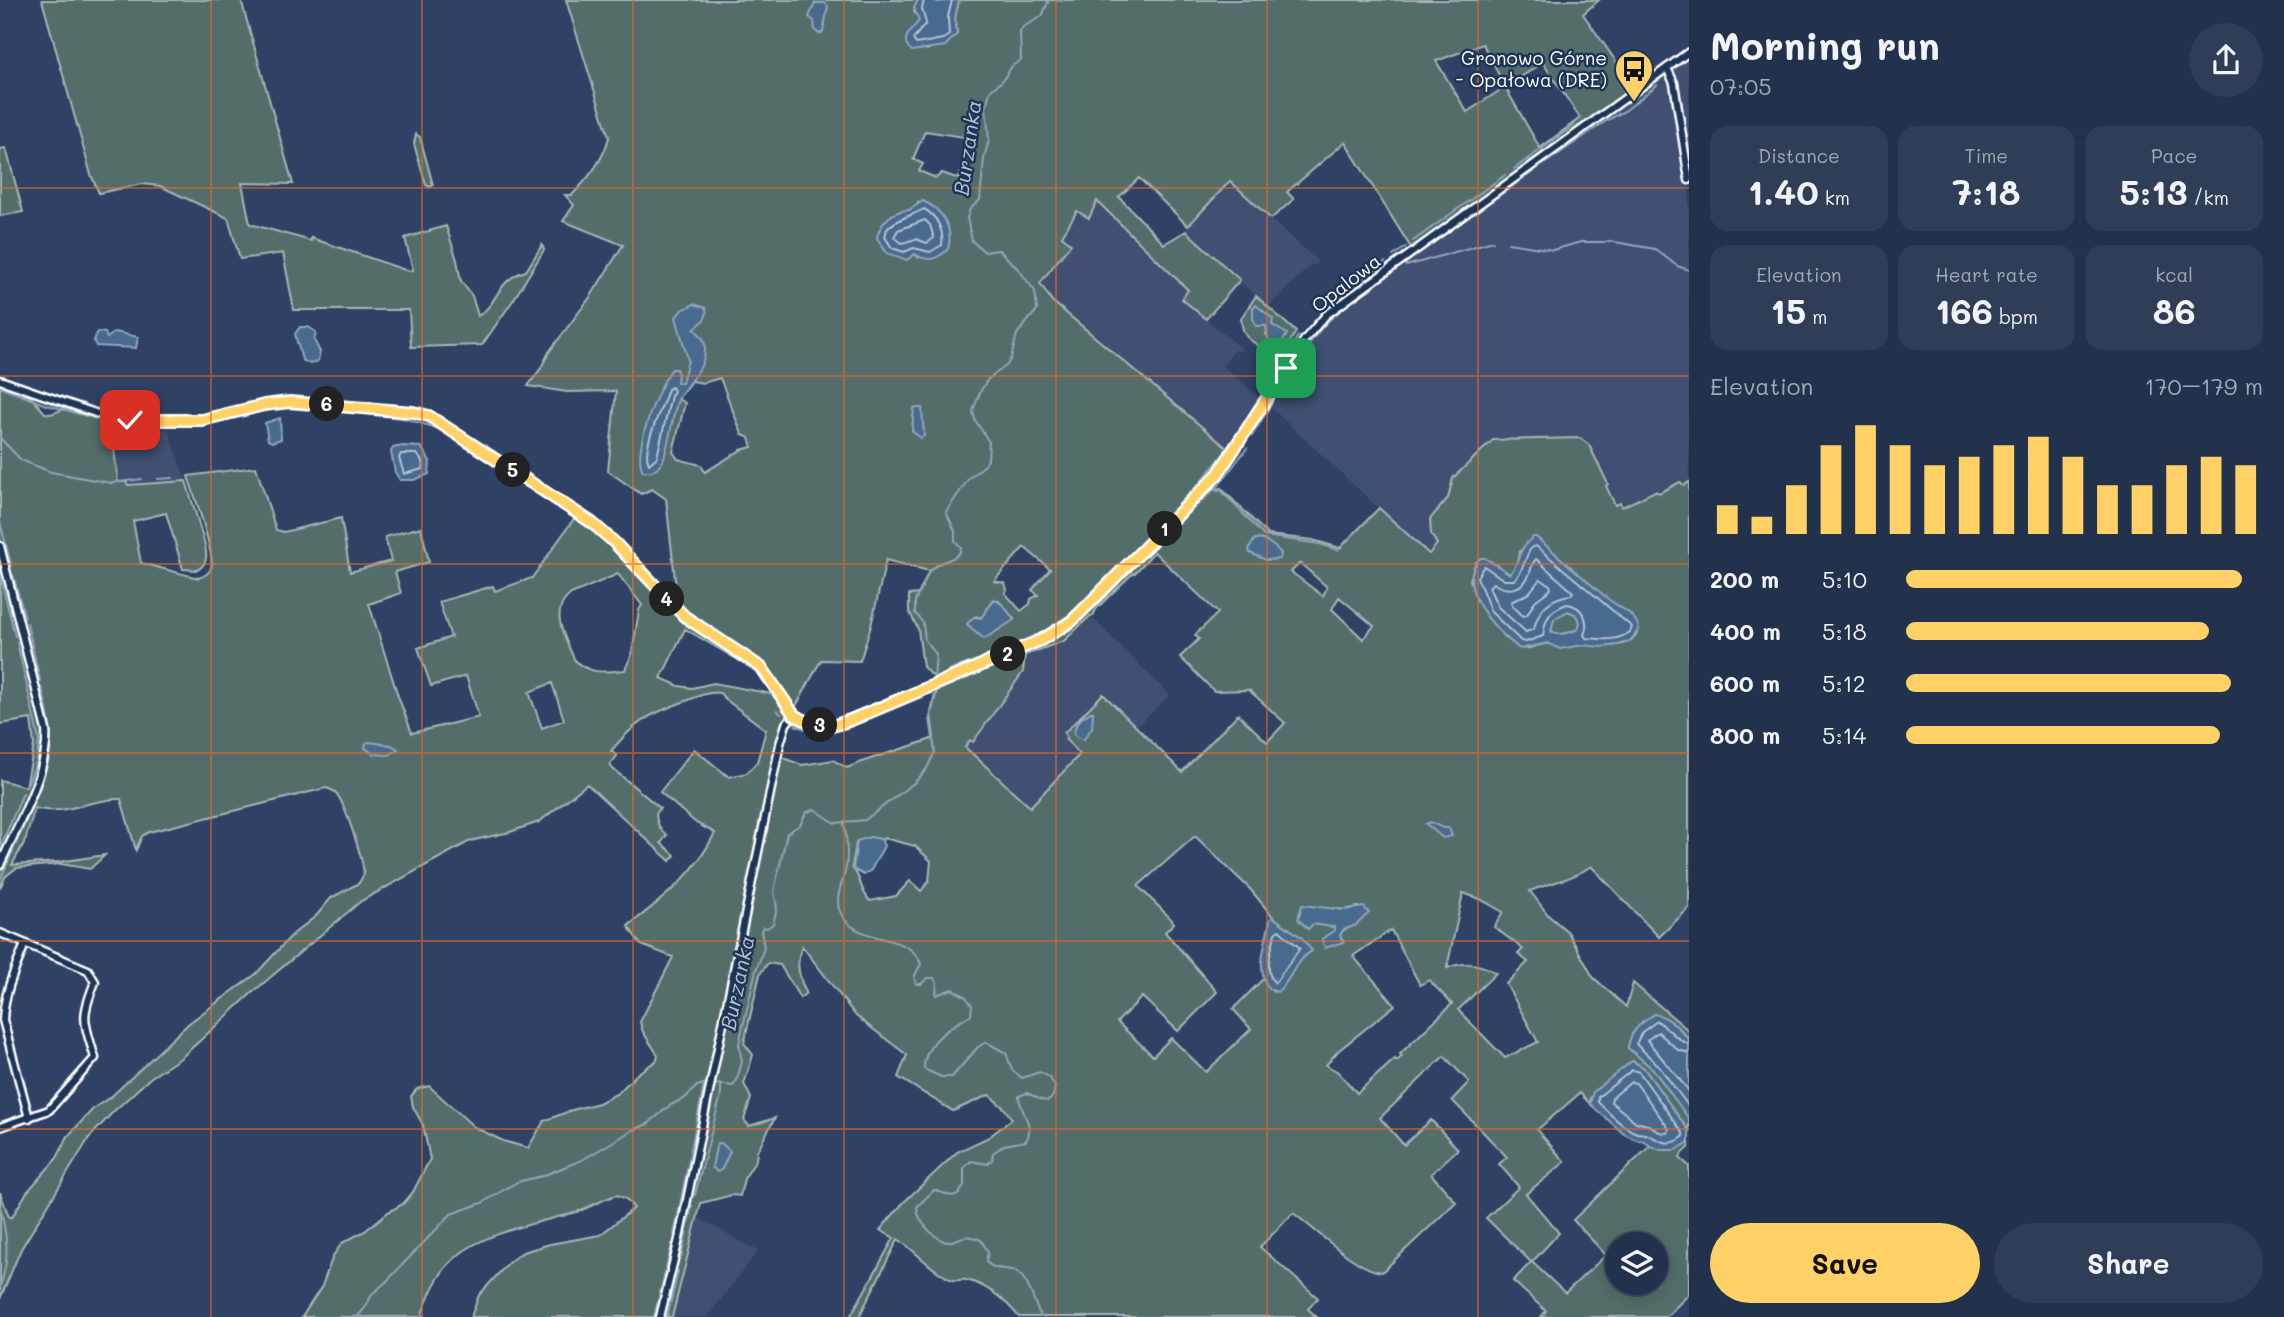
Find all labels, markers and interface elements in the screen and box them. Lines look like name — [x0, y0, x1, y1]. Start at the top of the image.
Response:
text: Morning run — [1710, 20, 1940, 70]
button: share — [2189, 23, 2263, 97]
place label: Gronowo Górne - Opałowa (DRE) — [1455, 45, 1607, 92]
bus stop icon: Gronowo Górne - Opałowa (DRE) — [1613, 48, 1655, 103]
text: 07:05 — [1710, 71, 1772, 101]
water label: Burzanka — [946, 99, 987, 197]
text: Distance — [1758, 143, 1840, 168]
text: Time — [1965, 143, 2008, 168]
text: Pace — [2151, 143, 2197, 168]
text: 1.40 — [1748, 168, 1819, 214]
text: 7:18 — [1953, 168, 2020, 214]
text: 5:13 — [2119, 168, 2188, 214]
text: km — [1819, 185, 1850, 210]
text: /km — [2188, 185, 2229, 210]
street label: Opalowa — [1306, 248, 1385, 317]
text: Elevation — [1756, 262, 1841, 287]
text: Heart rate — [1935, 262, 2038, 287]
text: kcal — [2155, 262, 2193, 287]
text: 15 — [1770, 287, 1806, 333]
text: 166 — [1935, 287, 1993, 333]
text: 86 — [2153, 287, 2196, 333]
text: m — [1806, 304, 1827, 329]
text: bpm — [1993, 304, 2038, 329]
pin — [1256, 338, 1316, 398]
icon: arrive — [1267, 349, 1305, 387]
text: Elevation — [1710, 371, 1813, 401]
text: 170–179 m — [2145, 371, 2263, 401]
pin: 6 — [310, 386, 344, 422]
pin — [100, 390, 160, 450]
text: 6 — [321, 391, 332, 416]
icon: check — [111, 401, 149, 439]
pin: 5 — [496, 452, 530, 488]
text: 5 — [507, 457, 518, 482]
pin: 1 — [1148, 512, 1182, 546]
text: 1 — [1160, 516, 1169, 541]
text: 200 m — [1710, 564, 1779, 594]
text: 5:10 — [1822, 564, 1867, 594]
pin: 4 — [650, 582, 684, 616]
text: 4 — [660, 586, 673, 611]
text: 400 m — [1710, 616, 1781, 646]
text: 5:18 — [1822, 616, 1867, 646]
pin: 2 — [990, 636, 1026, 672]
text: 2 — [1002, 641, 1013, 666]
text: 600 m — [1710, 668, 1780, 698]
text: 5:12 — [1822, 668, 1866, 698]
pin: 3 — [802, 708, 838, 742]
text: 3 — [814, 712, 825, 737]
text: 800 m — [1710, 720, 1780, 750]
text: 5:14 — [1822, 720, 1866, 750]
water label: Burzanka — [713, 933, 760, 1032]
button: Save — [1710, 1223, 1980, 1303]
button: Share — [1994, 1223, 2263, 1303]
map controls — [1605, 1232, 1668, 1295]
button: layers — [1605, 1232, 1668, 1295]

